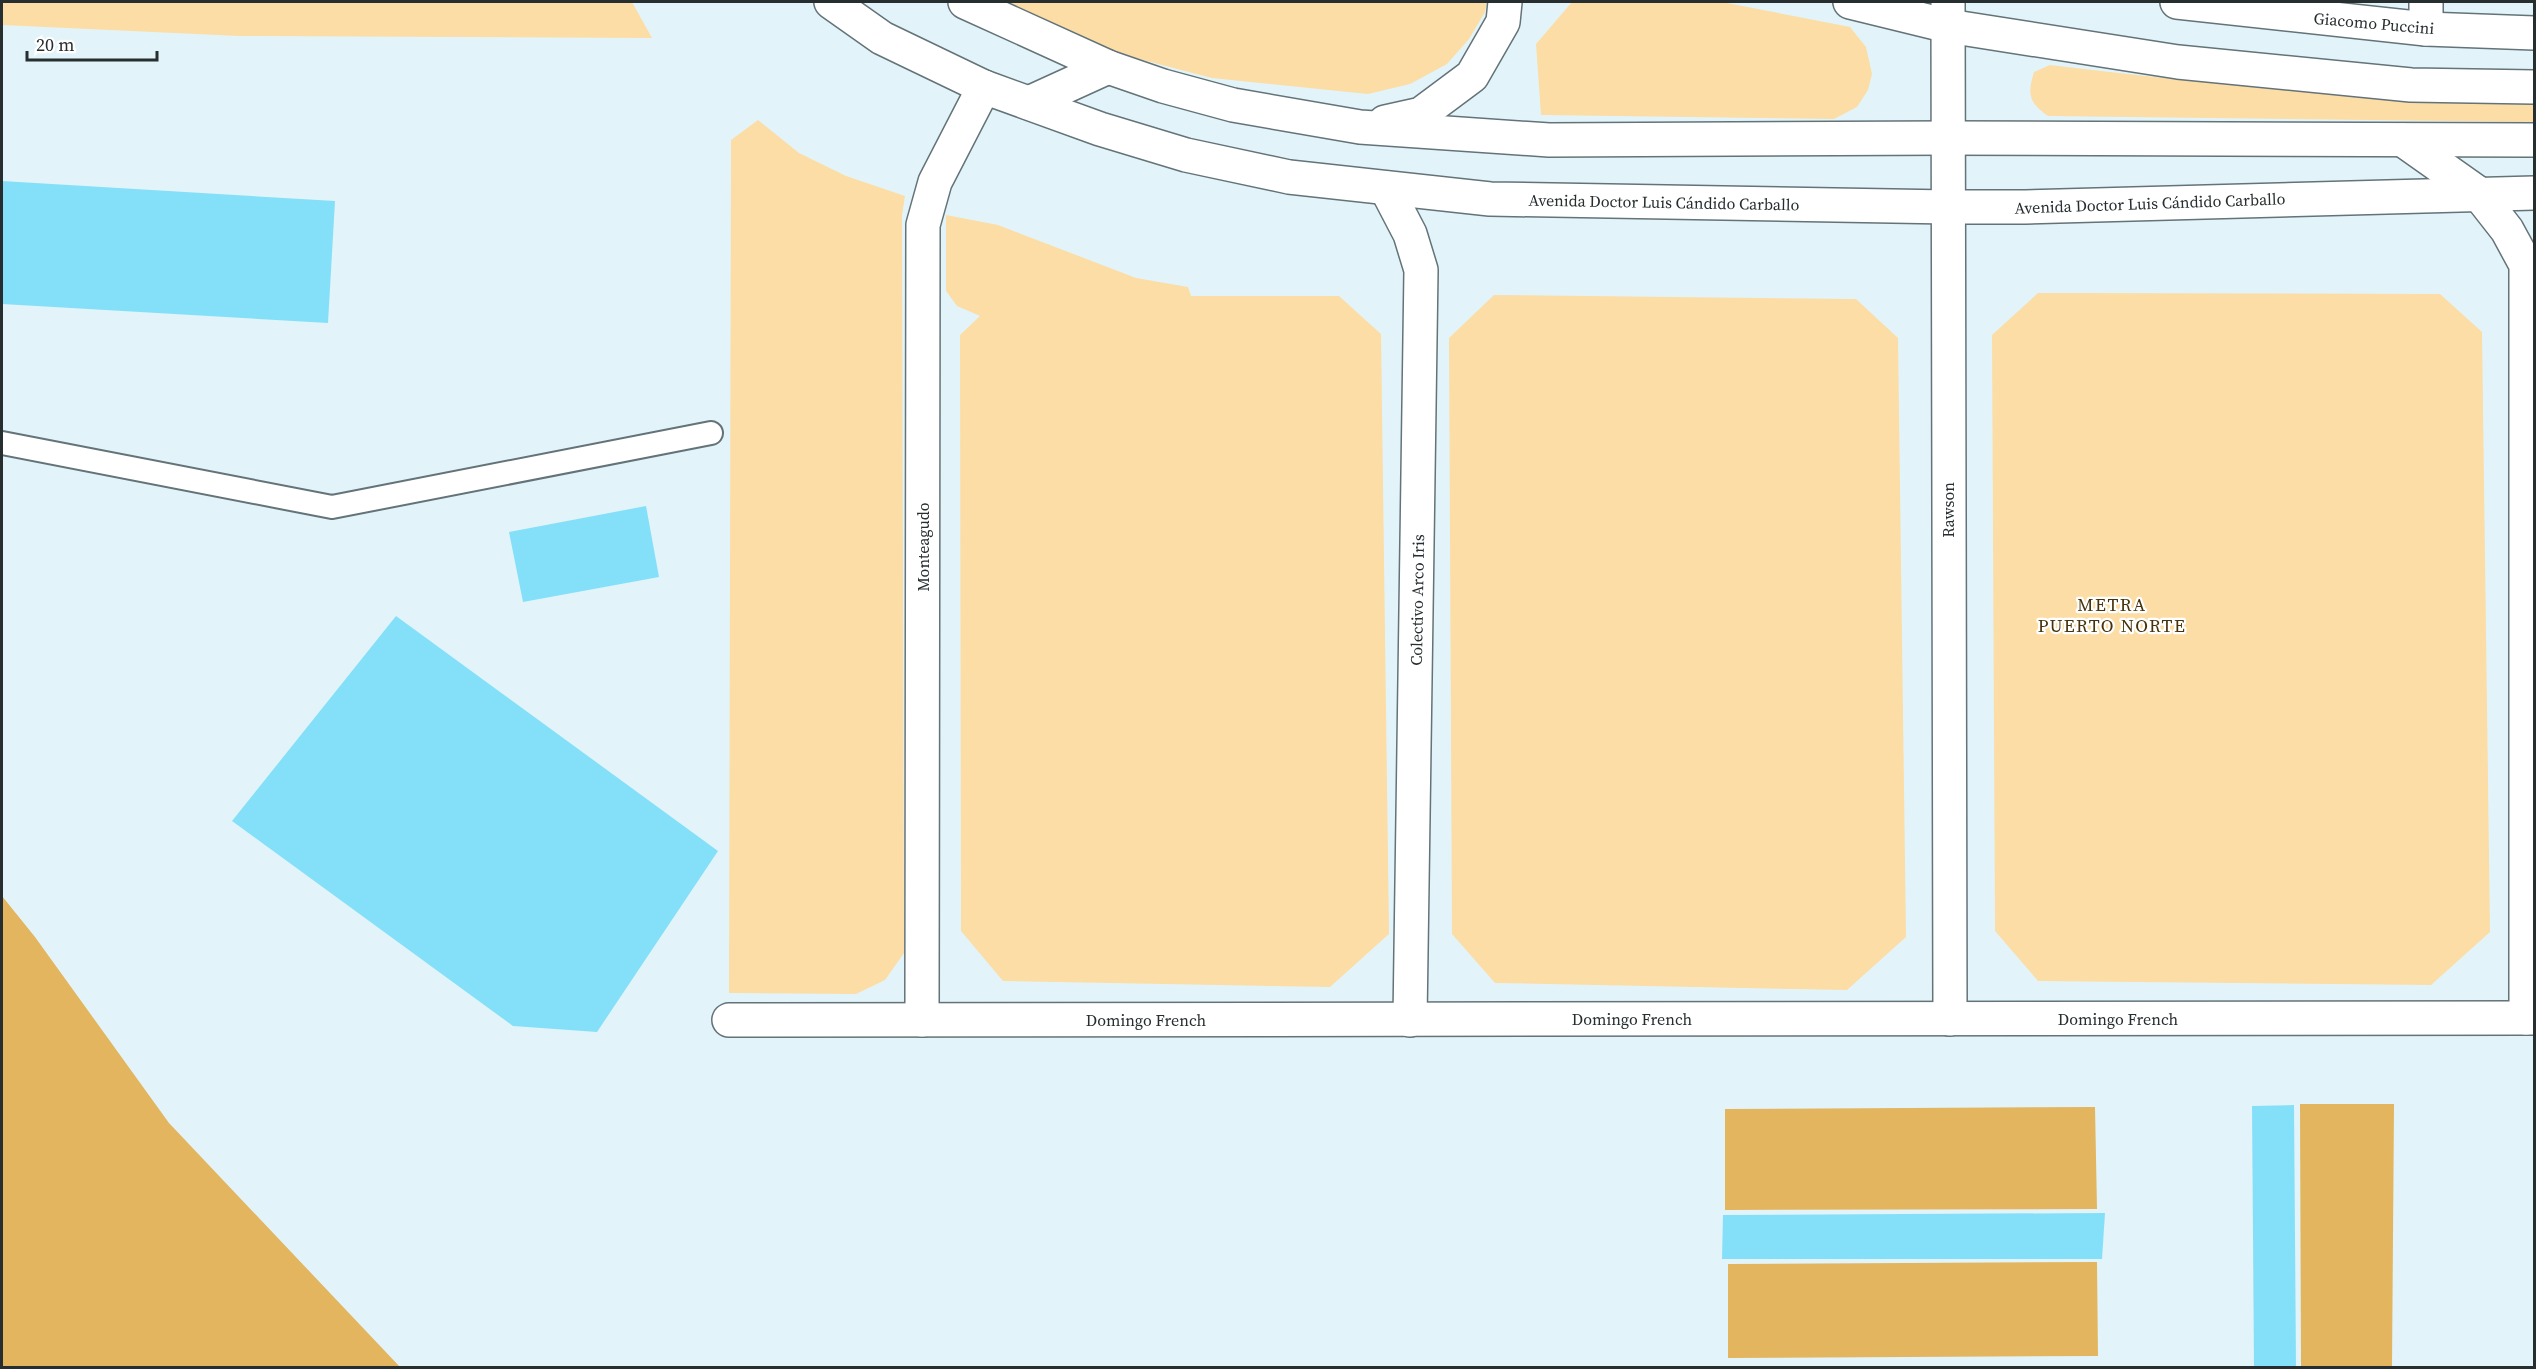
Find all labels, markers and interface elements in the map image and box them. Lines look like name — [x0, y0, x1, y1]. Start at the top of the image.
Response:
street label: Giacomo Puccini — [2313, 7, 2435, 39]
scale bar — [27, 24, 158, 62]
text: 20 m — [36, 32, 74, 57]
street label: Avenida Doctor Luis Cándido Carballo — [2014, 187, 2286, 219]
street label: Avenida Doctor Luis Cándido Carballo — [1528, 189, 1800, 215]
street label: Rawson — [1937, 482, 1959, 538]
street label: Monteagudo — [912, 502, 934, 592]
street label: Colectivo Arco Iris — [1405, 534, 1429, 666]
district label: METRA PUERTO NORTE — [2038, 592, 2186, 638]
street label: Domingo French — [1572, 1008, 1693, 1030]
street label: Domingo French — [2058, 1008, 2179, 1030]
street label: Domingo French — [1086, 1009, 1207, 1031]

